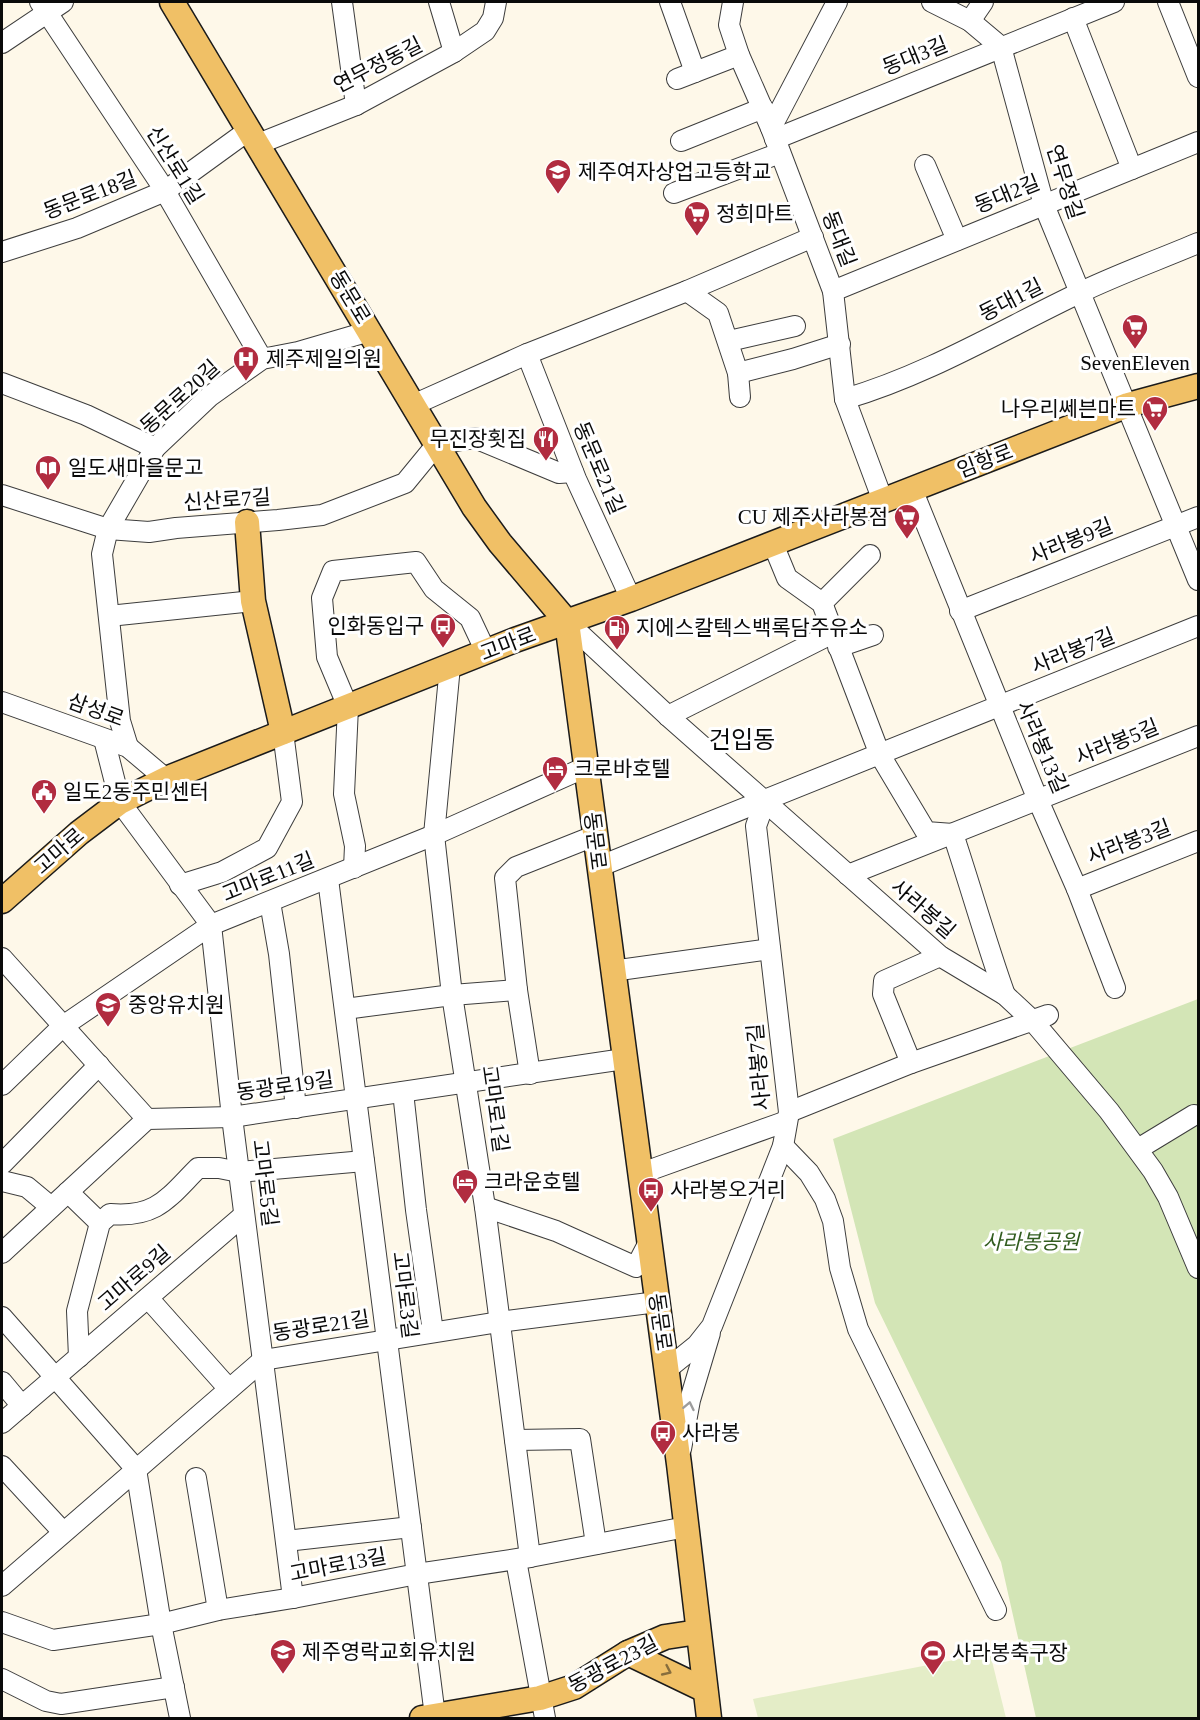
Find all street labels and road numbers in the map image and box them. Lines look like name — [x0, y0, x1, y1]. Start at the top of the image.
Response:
street label: 연무정동길 — [330, 32, 426, 98]
street label: 동대3길 — [879, 32, 951, 80]
street label: 신산로1길 — [142, 121, 208, 209]
street label: 연무정길 — [1042, 142, 1088, 222]
street label: 동문로18길 — [40, 166, 140, 224]
street label: 동대2길 — [971, 170, 1043, 218]
street label: 동대길 — [817, 208, 861, 270]
street label: 동문로 — [325, 266, 375, 328]
street label: 동대1길 — [975, 274, 1047, 326]
street label: 동문로20길 — [135, 355, 225, 439]
street label: 동문로21길 — [569, 418, 629, 518]
street label: 임항로 — [954, 439, 1016, 483]
street label: 신산로7길 — [182, 485, 272, 515]
street label: 사라봉9길 — [1026, 513, 1116, 569]
street label: 고마로 — [477, 622, 539, 666]
street label: 사라봉7길 — [1028, 623, 1118, 679]
street label: 삼성로 — [65, 689, 127, 731]
street label: 사라봉13길 — [1012, 697, 1072, 797]
street label: 사라봉5길 — [1072, 714, 1162, 770]
street label: 동문로 — [580, 811, 610, 871]
street label: 사라봉3길 — [1084, 815, 1174, 869]
street label: 고마로 — [29, 823, 89, 879]
street label: 고마로11길 — [218, 848, 318, 906]
street label: 사라봉길 — [886, 875, 960, 943]
street label: 사라봉7길 — [743, 1022, 775, 1112]
street label: 고마로1길 — [477, 1064, 513, 1154]
street label: 동광로19길 — [235, 1067, 335, 1105]
street label: 고마로5길 — [248, 1138, 282, 1228]
street label: 고마로9길 — [93, 1240, 175, 1316]
street label: 고마로3길 — [388, 1250, 422, 1340]
street label: 동문로 — [644, 1292, 676, 1352]
street label: 동광로21길 — [271, 1306, 371, 1346]
street label: 고마로13길 — [287, 1544, 389, 1586]
street label: 동광로23길 — [564, 1630, 662, 1698]

